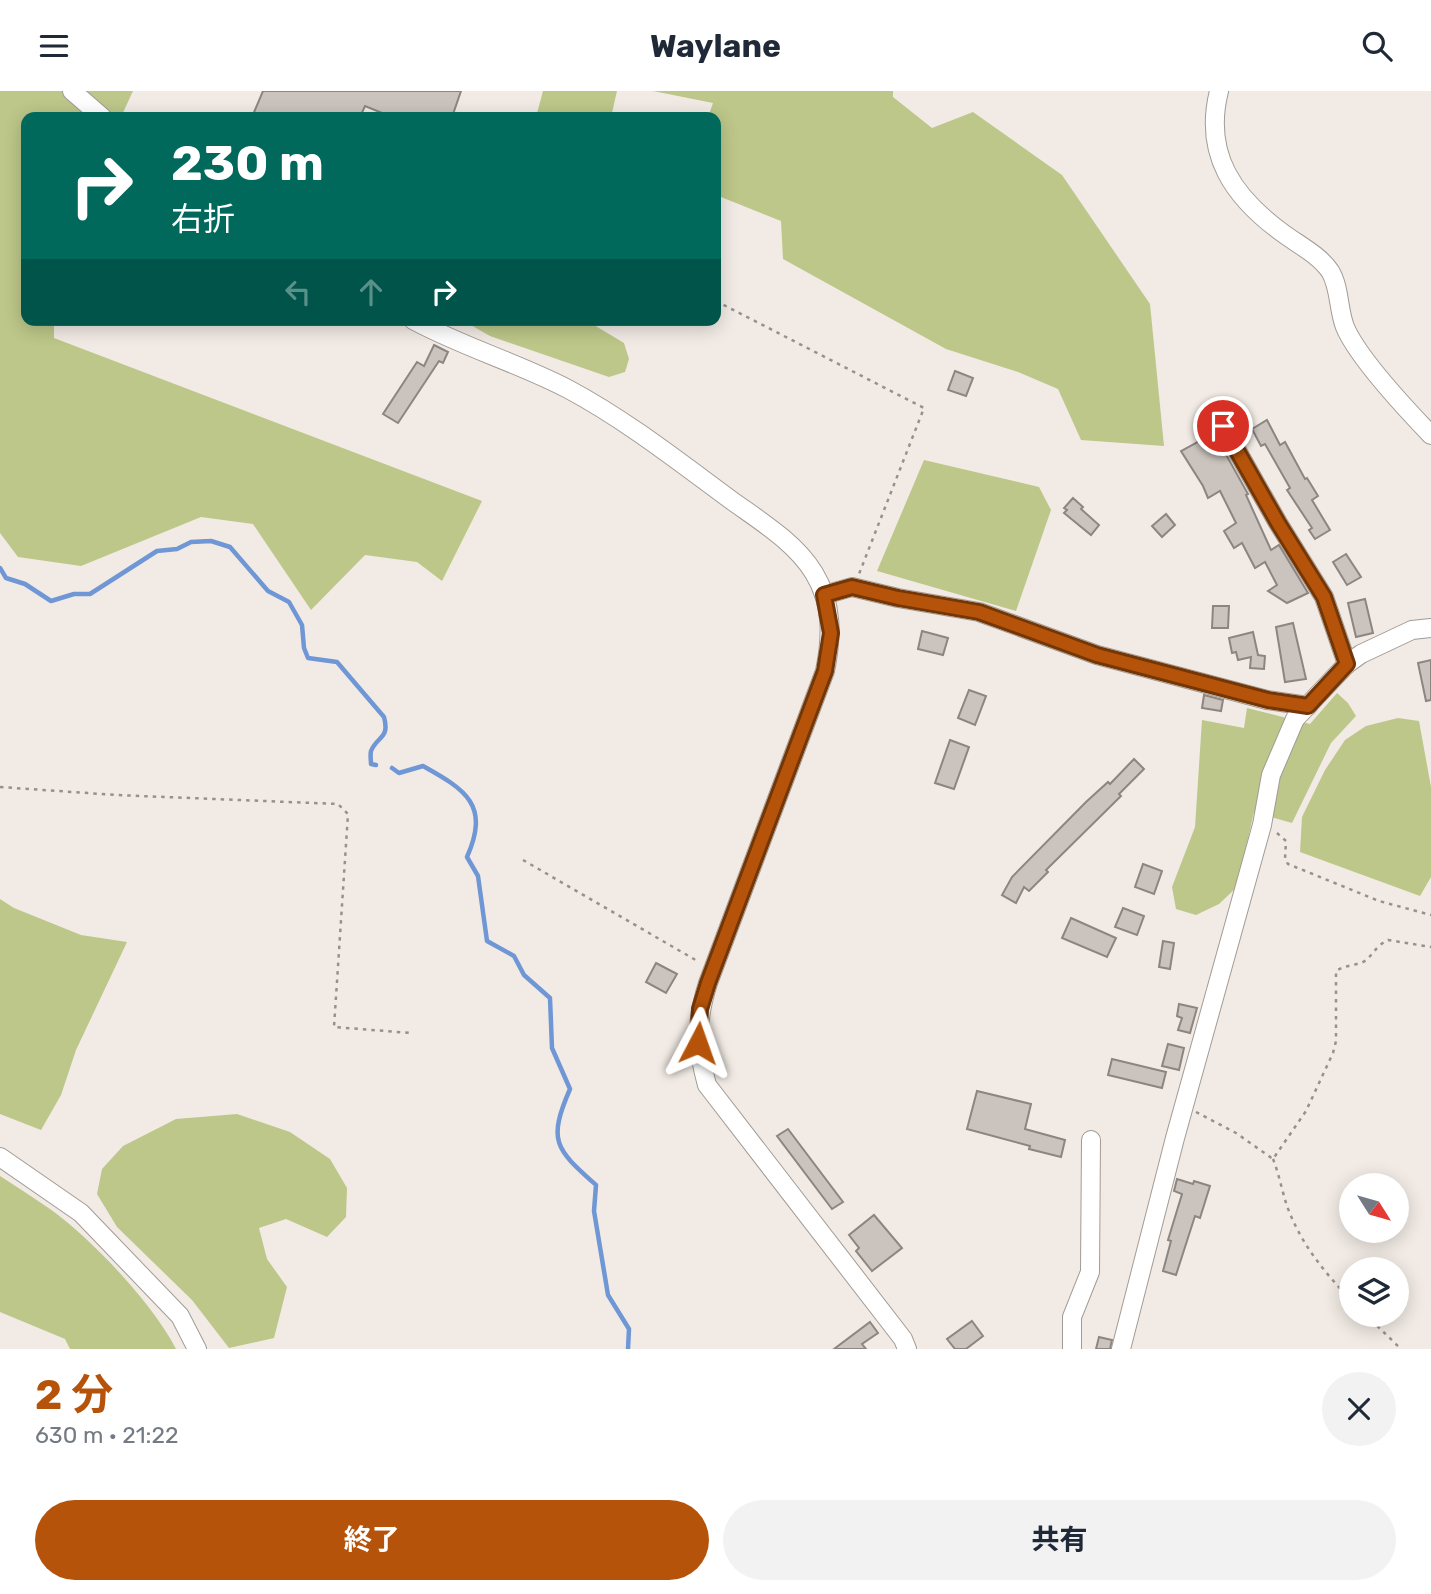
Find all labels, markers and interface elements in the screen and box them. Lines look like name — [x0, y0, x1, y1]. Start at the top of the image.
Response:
icon: menu — [35, 27, 73, 65]
text: Waylane — [650, 27, 781, 65]
icon: search — [1358, 27, 1396, 65]
text: 230 m — [171, 134, 324, 192]
icon: right — [56, 140, 147, 231]
text: 右折 — [171, 200, 235, 238]
icon: left — [279, 273, 317, 311]
icon: ahead — [352, 273, 390, 311]
icon: right — [425, 273, 463, 311]
pin — [1193, 396, 1253, 456]
icon: arrive — [1204, 407, 1242, 445]
position arrow — [661, 1006, 735, 1080]
north arrow — [1339, 1173, 1409, 1243]
map controls — [1339, 1173, 1409, 1327]
button: layers — [1339, 1257, 1409, 1327]
text: 2 分 — [35, 1370, 113, 1420]
button: close — [1322, 1372, 1396, 1446]
text: 630 m · 21:22 — [35, 1421, 178, 1449]
button: 終了 — [35, 1500, 709, 1580]
button: 共有 — [723, 1500, 1396, 1580]

